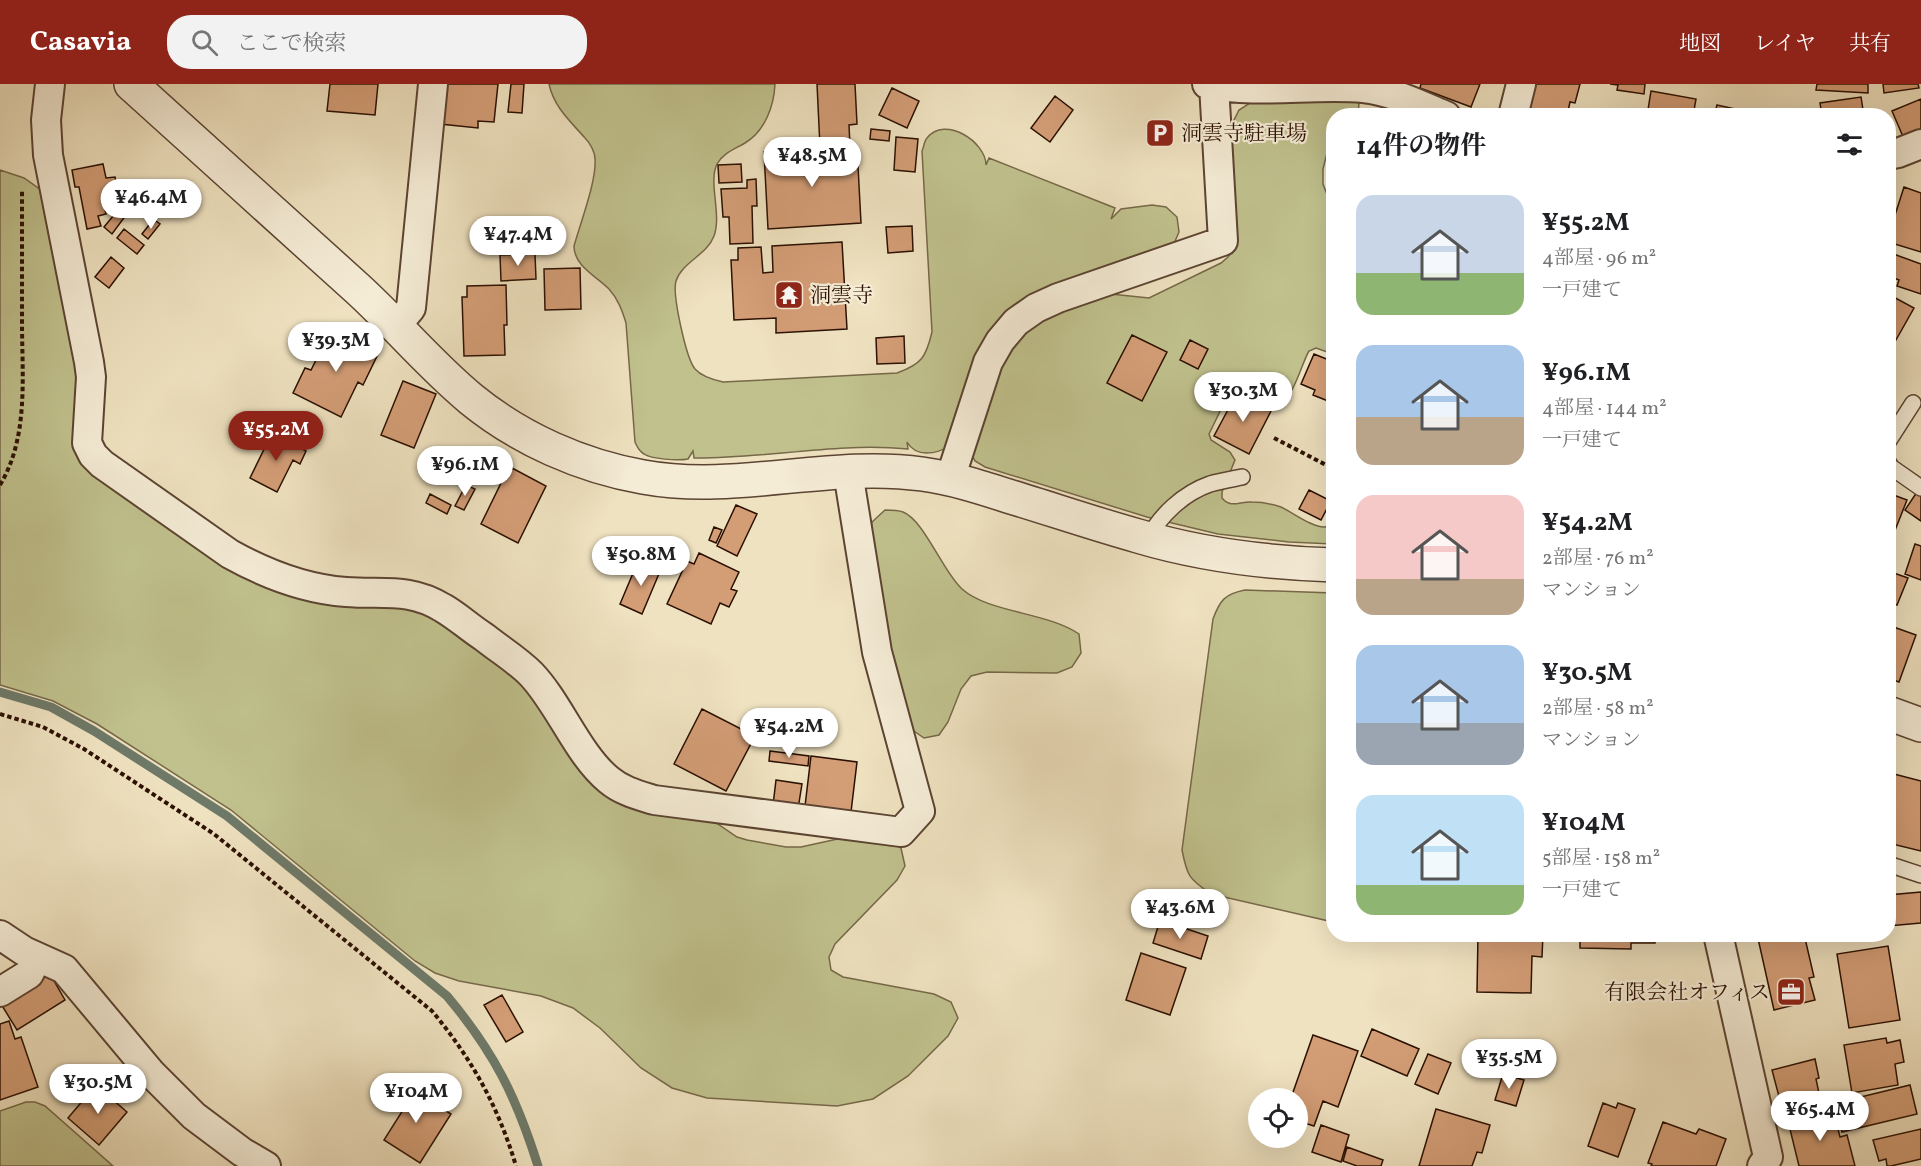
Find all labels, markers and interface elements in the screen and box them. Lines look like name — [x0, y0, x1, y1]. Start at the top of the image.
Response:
search box — [167, 15, 587, 69]
text: Casavia — [30, 23, 131, 62]
icon: search — [188, 26, 221, 59]
text: ここで検索 — [236, 29, 346, 60]
text: 地図 — [1679, 30, 1721, 59]
text: レイヤ — [1754, 30, 1816, 59]
text: 共有 — [1849, 30, 1891, 59]
parking icon: 洞雲寺駐車場 — [1144, 117, 1176, 149]
place label: 洞雲寺駐車場 — [1181, 120, 1307, 149]
icon: filters — [1833, 128, 1866, 161]
text: 14件の物件 — [1356, 129, 1486, 165]
pin: ¥48.5M — [763, 137, 861, 188]
text: ¥48.5M — [777, 142, 847, 170]
pin: ¥46.4M — [102, 179, 200, 230]
text: ¥46.4M — [115, 184, 187, 212]
text: ¥55.2M — [1542, 205, 1629, 241]
pin: ¥47.4M — [469, 216, 567, 267]
icon: home — [1404, 219, 1476, 291]
text: ¥47.4M — [483, 221, 553, 249]
text: 4部屋 · 96 m² — [1542, 245, 1656, 273]
text: 一戸建て — [1542, 277, 1622, 305]
temple icon: 洞雲寺 — [773, 279, 805, 311]
place label: 洞雲寺 — [810, 282, 873, 311]
pin: ¥39.3M — [287, 322, 385, 373]
text: ¥39.3M — [302, 327, 370, 355]
text: ¥96.1M — [1542, 355, 1631, 391]
icon: home — [1404, 369, 1476, 441]
pin: ¥30.3M — [1194, 372, 1292, 423]
text: ¥30.3M — [1208, 377, 1278, 405]
text: 4部屋 · 144 m² — [1542, 395, 1667, 423]
pin: ¥55.2M — [227, 411, 325, 462]
text: ¥55.2M — [242, 416, 310, 444]
text: 一戸建て — [1542, 427, 1622, 455]
pin: ¥96.1M — [416, 446, 514, 497]
text: ¥96.1M — [431, 451, 499, 479]
text: ¥54.2M — [1542, 505, 1633, 541]
icon: home — [1404, 519, 1476, 591]
pin: ¥50.8M — [592, 536, 690, 587]
text: ¥50.8M — [606, 541, 676, 569]
text: 2部屋 · 76 m² — [1542, 545, 1654, 573]
text: マンション — [1542, 577, 1641, 605]
text: ¥30.5M — [1542, 655, 1632, 691]
icon: home — [1404, 669, 1476, 741]
text: 2部屋 · 58 m² — [1542, 695, 1654, 723]
pin: ¥54.2M — [740, 708, 838, 759]
text: ¥54.2M — [754, 713, 824, 741]
text: マンション — [1542, 727, 1641, 755]
text: ¥104M — [1542, 805, 1625, 841]
icon: home — [1404, 819, 1476, 891]
text: 5部屋 · 158 m² — [1542, 845, 1660, 873]
text: 一戸建て — [1542, 877, 1622, 905]
pin: ¥43.6M — [1131, 889, 1229, 940]
text: ¥43.6M — [1145, 894, 1215, 922]
office icon: 有限会社オフィス — [1775, 976, 1807, 1008]
place label: 有限会社オフィス — [1604, 979, 1770, 1008]
pin: ¥35.5M — [1460, 1039, 1558, 1090]
text: ¥35.5M — [1476, 1044, 1542, 1072]
pin: ¥30.5M — [49, 1064, 147, 1115]
text: ¥30.5M — [63, 1069, 133, 1097]
pin: ¥104M — [374, 1073, 458, 1124]
text: ¥104M — [384, 1078, 448, 1106]
map controls — [1248, 1088, 1308, 1148]
button: locate — [1248, 1088, 1308, 1148]
pin: ¥65.4M — [1771, 1091, 1869, 1142]
text: ¥65.4M — [1785, 1096, 1855, 1124]

